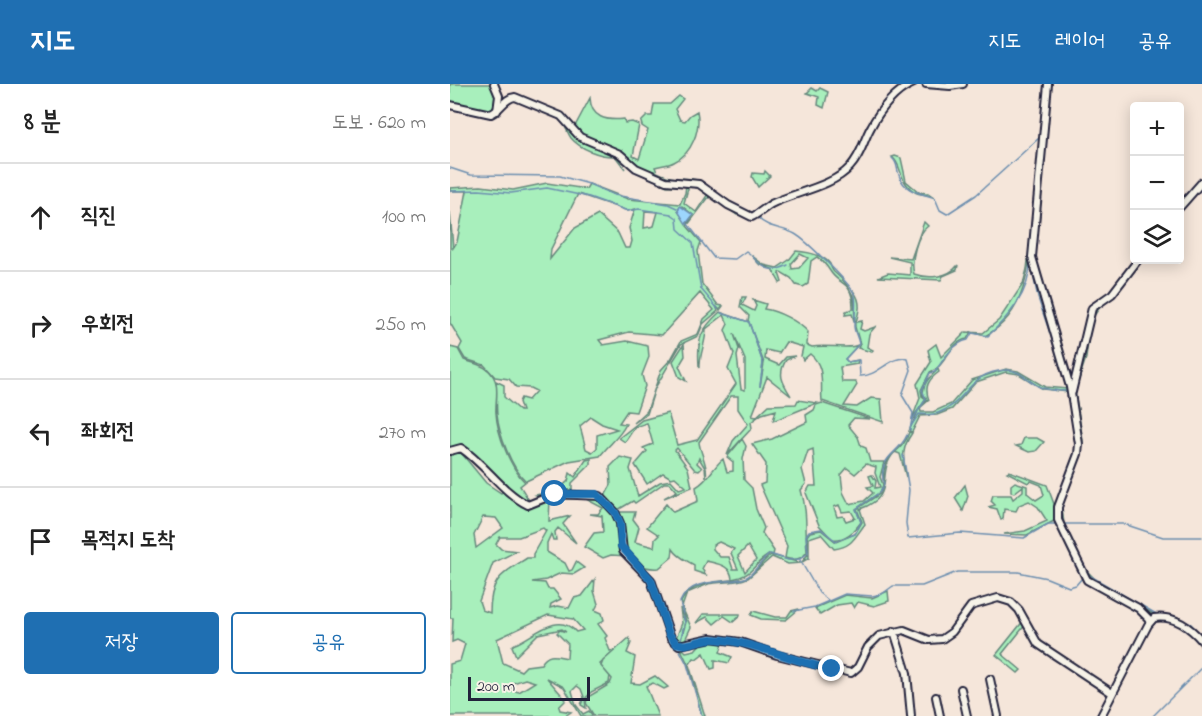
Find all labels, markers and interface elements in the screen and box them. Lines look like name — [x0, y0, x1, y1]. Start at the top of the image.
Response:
text: 지도 — [30, 22, 75, 63]
text: 지도 — [988, 27, 1022, 57]
text: 레이어 — [1055, 27, 1105, 57]
text: 공유 — [1138, 27, 1172, 57]
map controls — [1130, 102, 1184, 264]
button: + — [1130, 102, 1184, 156]
text: 8 분 — [24, 104, 61, 142]
text: 도보 · 620 m — [332, 109, 426, 138]
button: − — [1130, 156, 1184, 210]
icon: ahead — [24, 201, 57, 234]
text: 직진 — [81, 201, 116, 233]
text: 100 m — [382, 203, 426, 232]
button: layers — [1130, 210, 1184, 264]
icon: right — [24, 309, 57, 342]
text: 우회전 — [81, 309, 134, 341]
text: 250 m — [375, 311, 426, 340]
icon: left — [24, 417, 57, 450]
text: 좌회전 — [81, 417, 134, 449]
text: 270 m — [379, 419, 426, 448]
route start — [541, 480, 567, 506]
icon: arrive — [24, 525, 57, 558]
text: 목적지 도착 — [81, 525, 175, 557]
button: 저장 — [24, 612, 219, 674]
button: 공유 — [231, 612, 426, 674]
route end — [818, 655, 844, 681]
scale bar — [468, 674, 590, 702]
text: 200 m — [477, 675, 515, 699]

